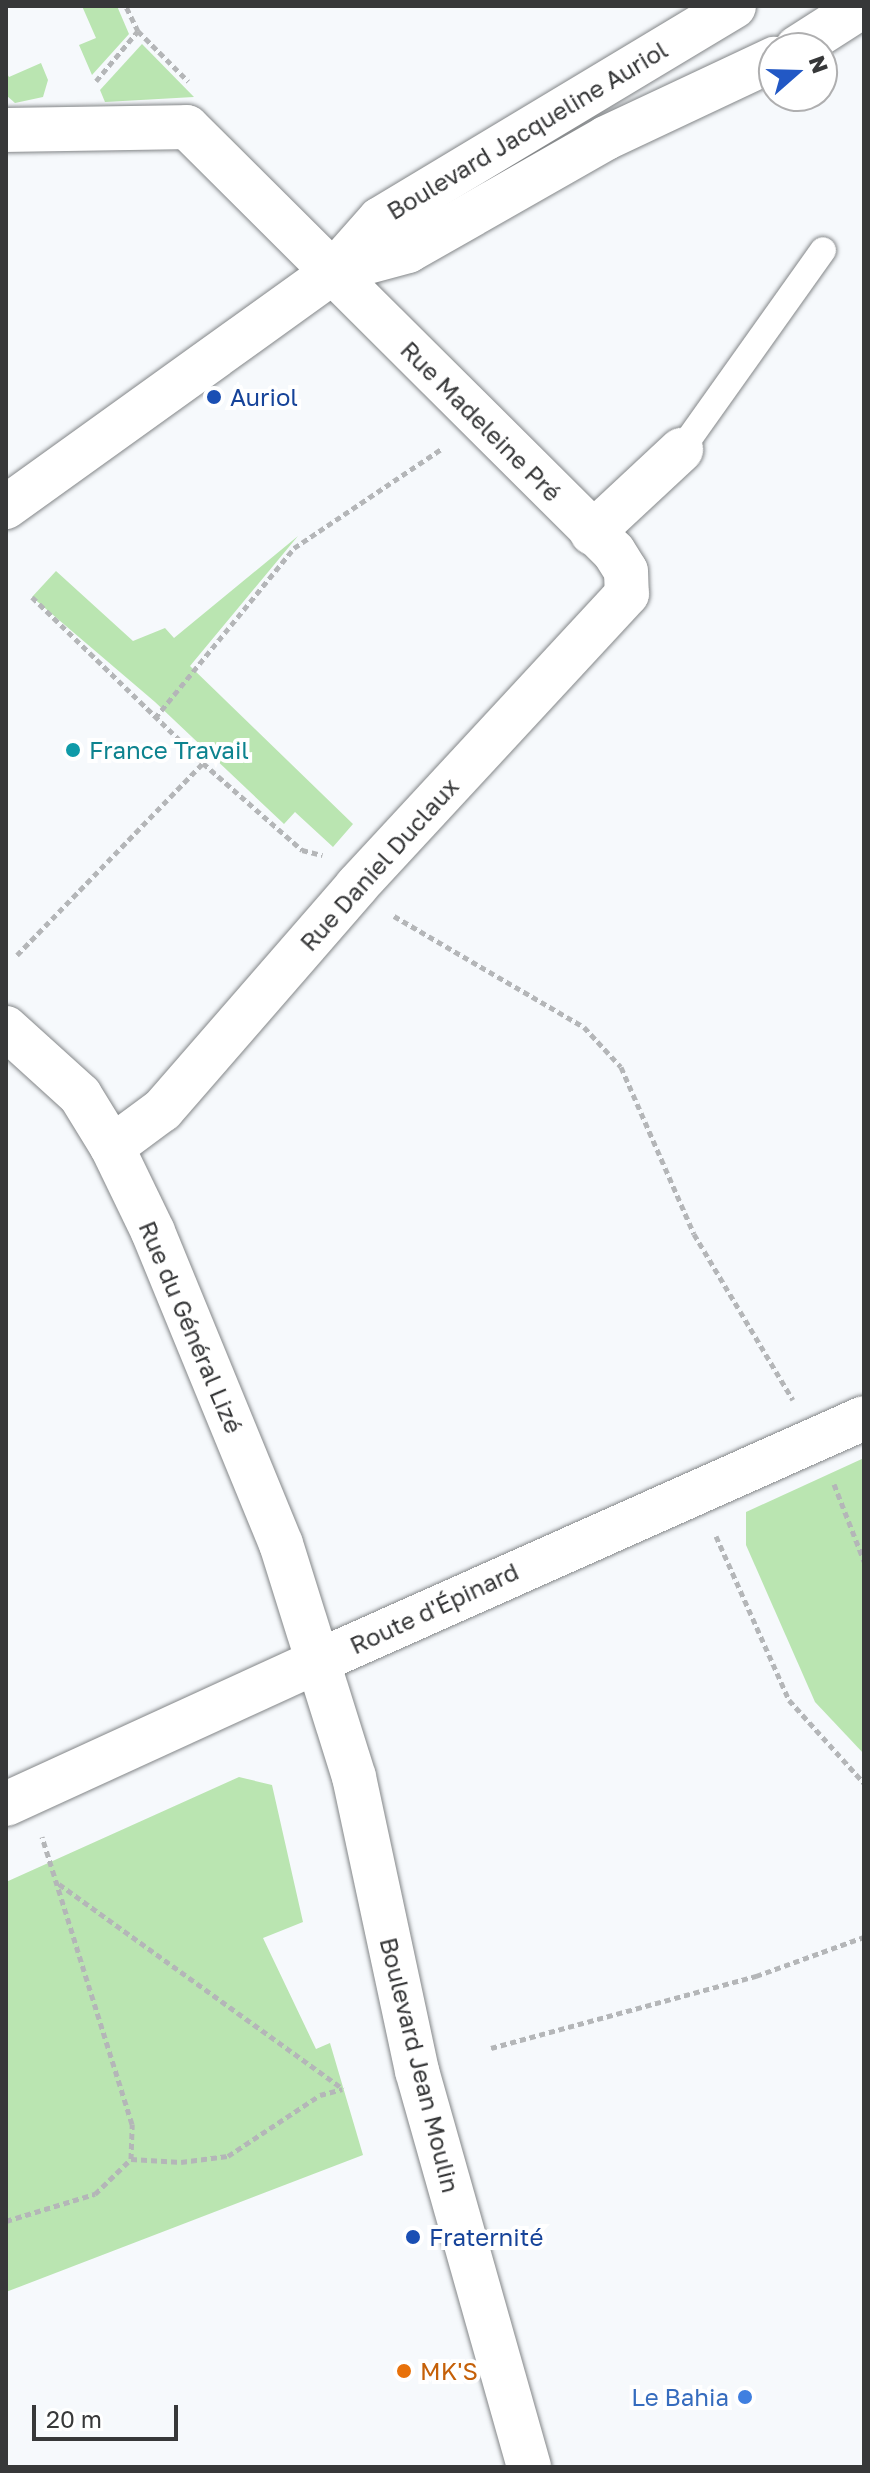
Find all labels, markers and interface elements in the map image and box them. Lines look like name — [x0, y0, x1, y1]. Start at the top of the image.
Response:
north arrow — [758, 32, 838, 112]
street label: Boulevard Jacqueline Auriol — [382, 35, 672, 225]
text: N — [804, 52, 835, 77]
street label: Rue Madeleine Pré — [395, 335, 567, 507]
place label: Auriol — [230, 383, 298, 411]
marker: Auriol — [205, 388, 223, 406]
place label: France Travail — [89, 736, 249, 764]
marker: France Travail — [64, 741, 82, 759]
street label: Rue Daniel Duclaux — [294, 772, 464, 956]
street label: Rue du Général Lizé — [133, 1217, 249, 1437]
street label: Route d'Épinard — [345, 1556, 523, 1660]
street label: Boulevard Jean Moulin — [374, 1934, 466, 2196]
place label: Fraternité — [429, 2223, 543, 2251]
marker: Fraternité — [404, 2228, 422, 2246]
place label: MK'S — [420, 2357, 478, 2385]
marker: MK'S — [395, 2362, 413, 2380]
place label: Le Bahia — [631, 2383, 729, 2411]
marker: Le Bahia — [736, 2388, 754, 2406]
scale bar — [36, 2389, 182, 2439]
text: 20 m — [46, 2404, 102, 2433]

